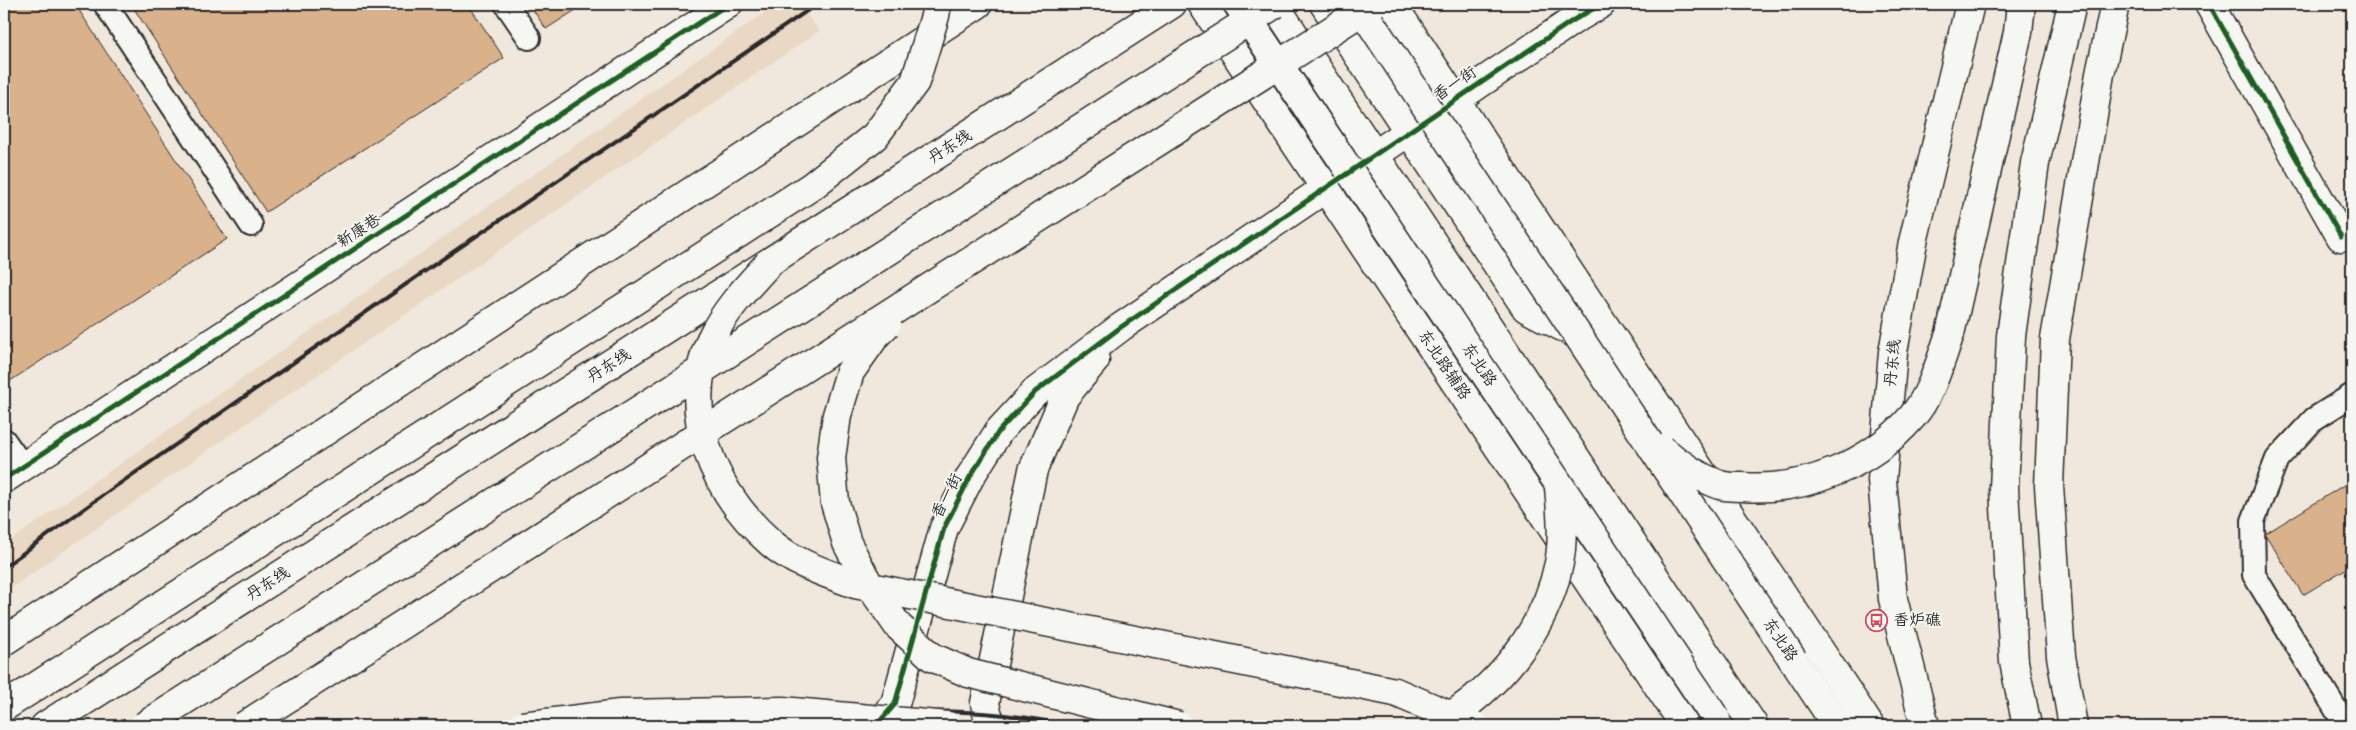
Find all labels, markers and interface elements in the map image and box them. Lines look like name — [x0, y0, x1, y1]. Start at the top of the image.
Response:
street label: 香一街 — [1428, 60, 1482, 108]
street label: 丹东线 — [923, 123, 977, 171]
street label: 新康巷 — [332, 207, 386, 255]
street label: 东北路辅路 — [1411, 325, 1477, 405]
street label: 东北路 — [1455, 338, 1503, 392]
street label: 丹东线 — [1878, 338, 1908, 388]
street label: 丹东线 — [582, 342, 636, 390]
street label: 香一街 — [925, 469, 969, 523]
street label: 丹东线 — [241, 560, 295, 608]
bus stop icon: 香炉礁 — [1865, 608, 1889, 632]
place label: 香炉礁 — [1893, 608, 1941, 633]
street label: 东北路 — [1756, 613, 1804, 667]

